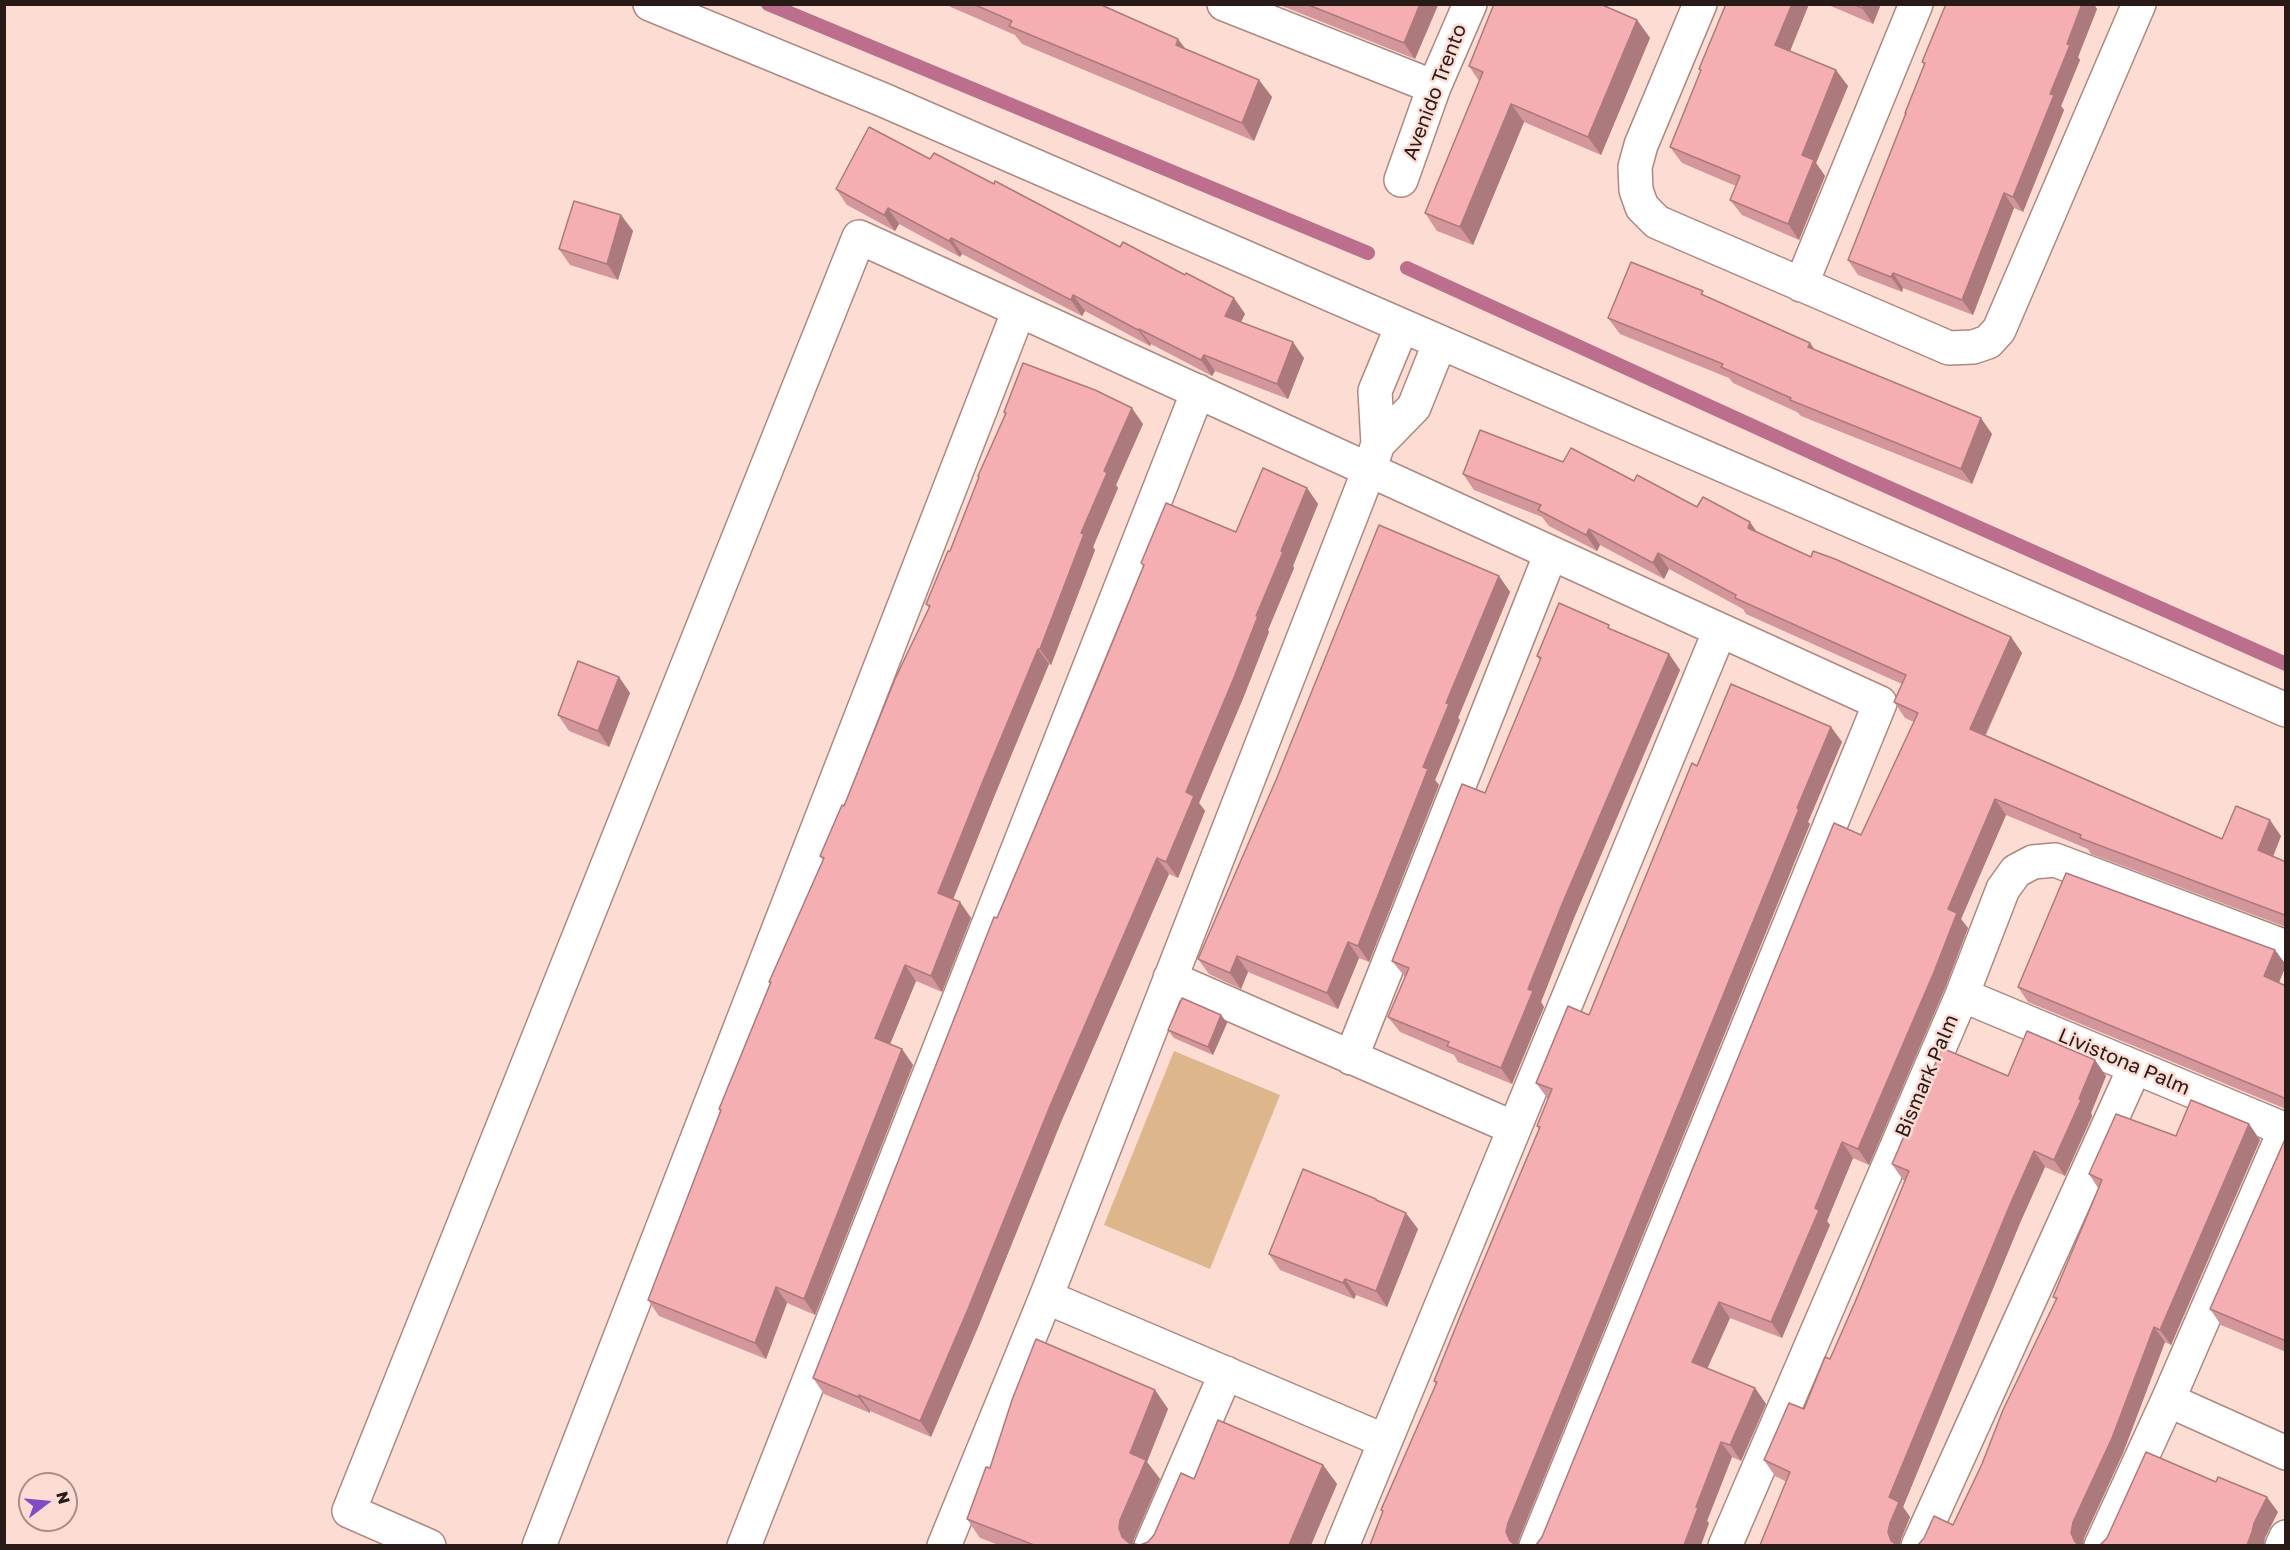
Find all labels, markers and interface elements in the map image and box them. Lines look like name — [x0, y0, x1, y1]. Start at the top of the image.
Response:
street label: Avenido Trento — [1398, 21, 1472, 163]
street label: Bismark Palm — [1890, 1011, 1964, 1141]
street label: Livistona Palm — [2054, 1023, 2194, 1101]
north arrow — [18, 1472, 78, 1532]
text: N — [52, 1489, 75, 1506]

